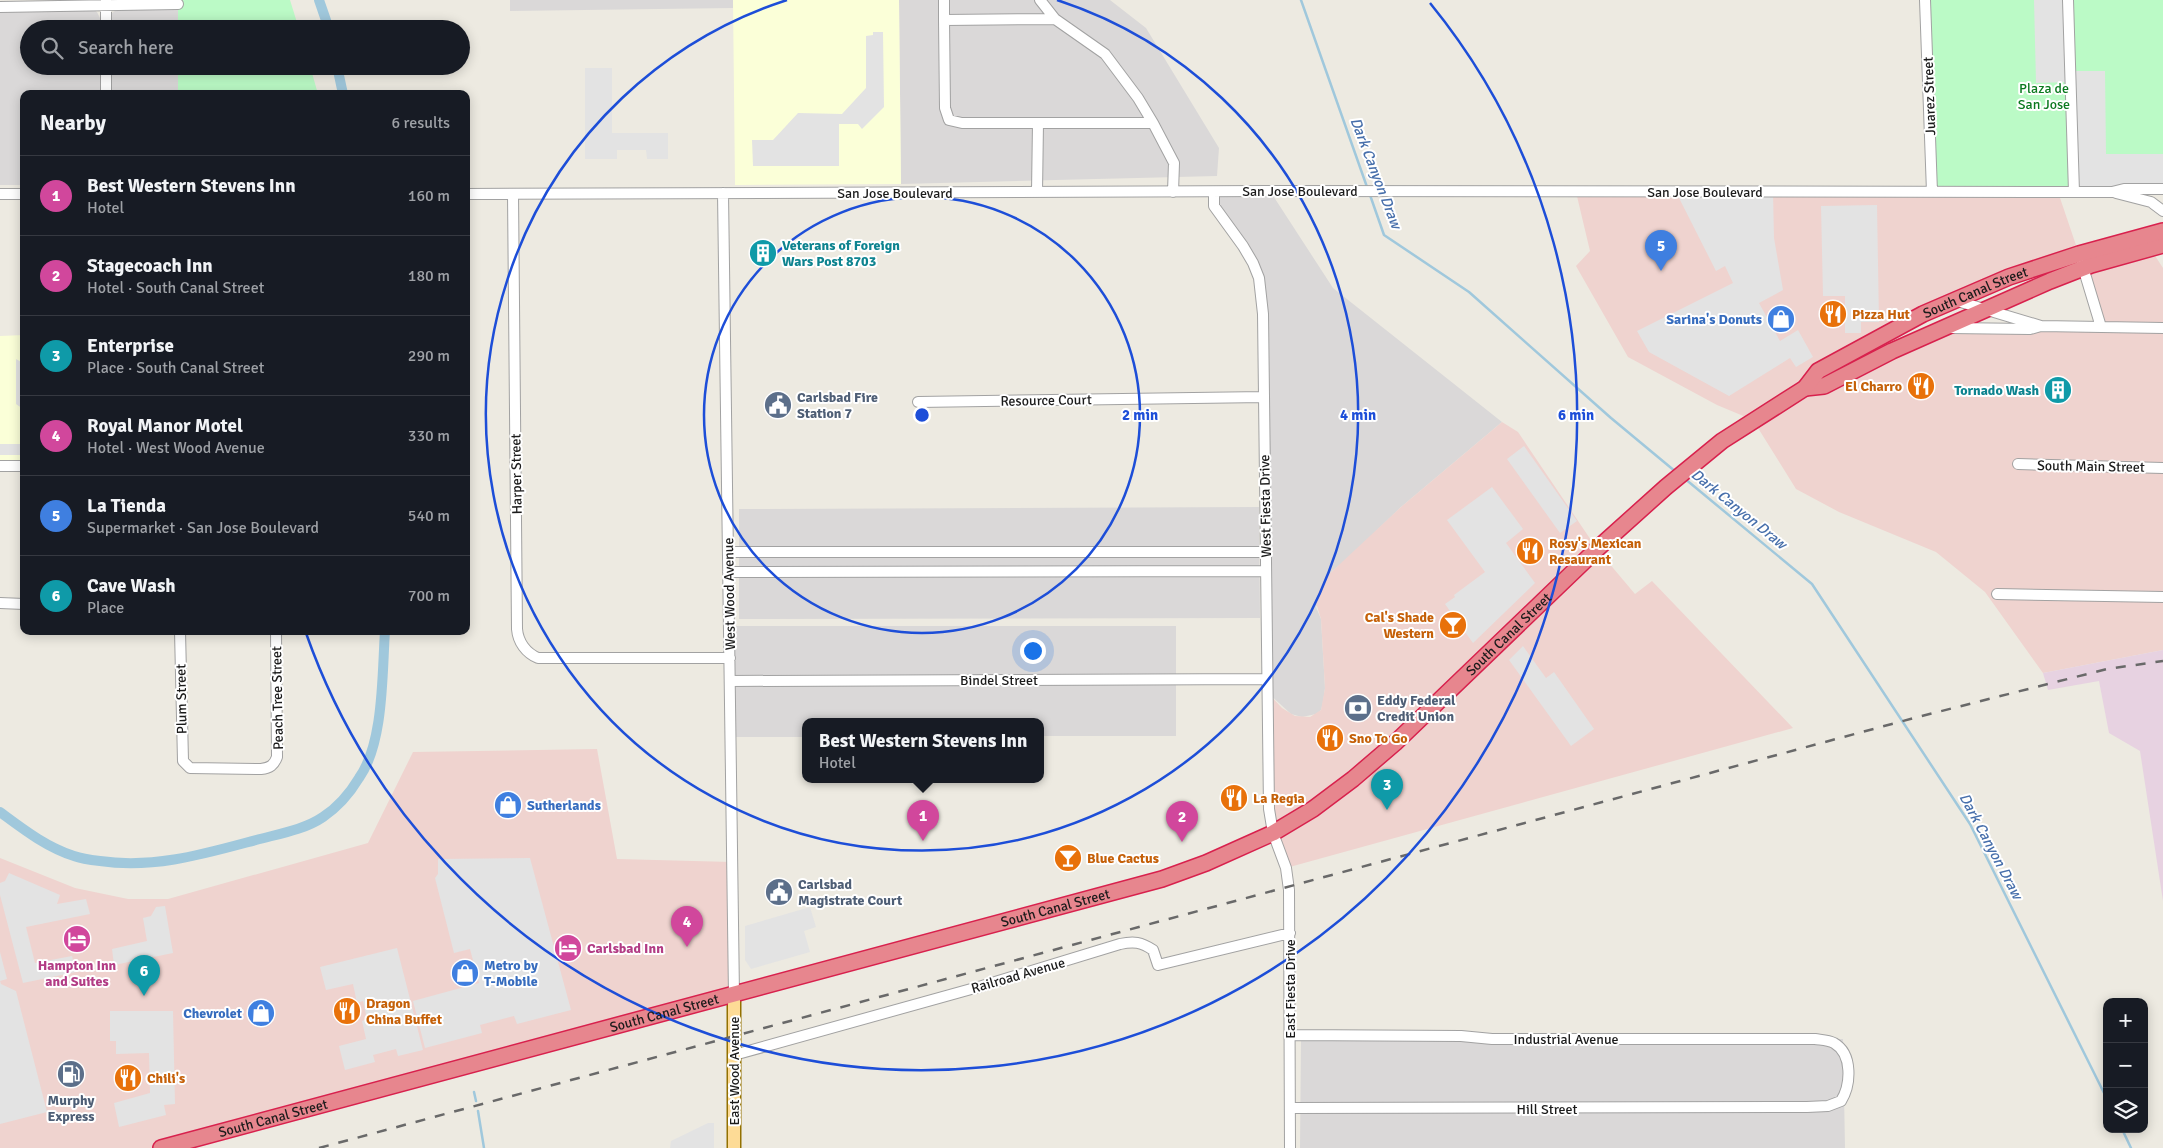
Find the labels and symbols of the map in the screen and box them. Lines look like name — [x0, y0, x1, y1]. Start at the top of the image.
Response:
street label: Juarez Street — [1920, 56, 1939, 136]
park label: Plaza de San Jose — [2018, 80, 2070, 113]
water label: Dark Canyon Draw — [1347, 115, 1406, 233]
street label: San Jose Boulevard — [1242, 183, 1358, 200]
street label: San Jose Boulevard — [1647, 184, 1763, 201]
street label: San Jose Boulevard — [837, 185, 953, 202]
pin: 5 — [1645, 230, 1677, 271]
place label: Veterans of Foreign Wars Post 8703 — [782, 237, 900, 270]
building icon: Veterans of Foreign Wars Post 8703 — [748, 238, 778, 268]
street label: South Canal Street — [1920, 263, 2030, 322]
restaurant icon: Pizza Hut — [1818, 299, 1848, 329]
shop icon: Sarina's Donuts — [1766, 304, 1796, 334]
place label: Pizza Hut — [1852, 306, 1911, 323]
place label: Sarina's Donuts — [1666, 311, 1762, 328]
restaurant icon: El Charro — [1906, 371, 1936, 401]
building icon: Tornado Wash — [2043, 375, 2073, 405]
place label: El Charro — [1845, 378, 1902, 395]
place label: Tornado Wash — [1954, 382, 2039, 399]
place label: Carlsbad Fire Station 7 — [797, 389, 878, 422]
public building icon: Carlsbad Fire Station 7 — [763, 390, 793, 420]
street label: Resource Court — [1000, 391, 1092, 410]
centre of rings — [913, 406, 931, 424]
text: 2 min — [1122, 406, 1158, 424]
text: 4 min — [1340, 406, 1376, 424]
text: 6 min — [1558, 406, 1594, 424]
street label: Harper Street — [507, 433, 526, 515]
street label: West Fiesta Drive — [1256, 454, 1275, 558]
street label: South Main Street — [2037, 457, 2145, 476]
water label: Dark Canyon Draw — [1688, 465, 1792, 554]
place label: Rosy's Mexican Resaurant — [1549, 535, 1642, 568]
restaurant icon: Rosy's Mexican Resaurant — [1515, 536, 1545, 566]
street label: West Wood Avenue — [720, 538, 739, 650]
street label: South Canal Street — [1462, 589, 1555, 679]
place label: Cal's Shade Western — [1365, 609, 1434, 642]
bar icon: Cal's Shade Western — [1438, 610, 1468, 640]
your location — [1020, 638, 1046, 664]
street label: Peach Tree Street — [268, 646, 287, 750]
street label: Plum Street — [172, 664, 191, 734]
street label: Bindel Street — [960, 672, 1038, 689]
place label: Eddy Federal Credit Union — [1377, 692, 1456, 725]
bank icon: Eddy Federal Credit Union — [1343, 693, 1373, 723]
restaurant icon: Sno To Go — [1315, 723, 1345, 753]
place label: Sno To Go — [1349, 730, 1408, 747]
pin: 3 — [1371, 769, 1403, 810]
restaurant icon: La Regia — [1219, 783, 1249, 813]
shop icon: Sutherlands — [493, 790, 523, 820]
place label: La Regia — [1253, 790, 1305, 807]
water label: Dark Canyon Draw — [1955, 790, 2028, 904]
place label: Sutherlands — [527, 797, 601, 814]
pin: 1 — [907, 800, 939, 841]
pin: 2 — [1166, 801, 1198, 842]
bar icon: Blue Cactus — [1053, 843, 1083, 873]
place label: Blue Cactus — [1087, 850, 1159, 867]
place label: Carlsbad Magistrate Court — [798, 876, 903, 909]
public building icon: Carlsbad Magistrate Court — [764, 877, 794, 907]
street label: South Canal Street — [999, 885, 1112, 931]
pin: 4 — [671, 906, 703, 947]
hotel icon: Hampton Inn and Suites — [62, 924, 92, 954]
hotel icon: Carlsbad Inn — [553, 933, 583, 963]
street label: East Fiesta Drive — [1282, 939, 1299, 1039]
place label: Carlsbad Inn — [587, 940, 664, 957]
street label: Railroad Avenue — [969, 954, 1067, 997]
pin: 6 — [128, 955, 160, 996]
place label: Hampton Inn and Suites — [38, 957, 117, 990]
place label: Metro by T-Mobile — [484, 957, 538, 990]
shop icon: Metro by T-Mobile — [450, 958, 480, 988]
street label: South Canal Street — [608, 990, 721, 1036]
place label: Dragon China Buffet — [366, 995, 443, 1028]
restaurant icon: Dragon China Buffet — [332, 996, 362, 1026]
shop icon: Chevrolet — [246, 998, 276, 1028]
place label: Chevrolet — [183, 1005, 243, 1022]
street label: East Wood Avenue — [726, 1016, 743, 1126]
street label: Industrial Avenue — [1513, 1031, 1619, 1048]
fuel station icon: Murphy Express — [56, 1059, 86, 1089]
restaurant icon: Chili's — [113, 1063, 143, 1093]
place label: Chili's — [147, 1070, 185, 1087]
place label: Murphy Express — [48, 1092, 95, 1125]
street label: South Canal Street — [217, 1096, 330, 1141]
street label: Hill Street — [1517, 1101, 1578, 1118]

